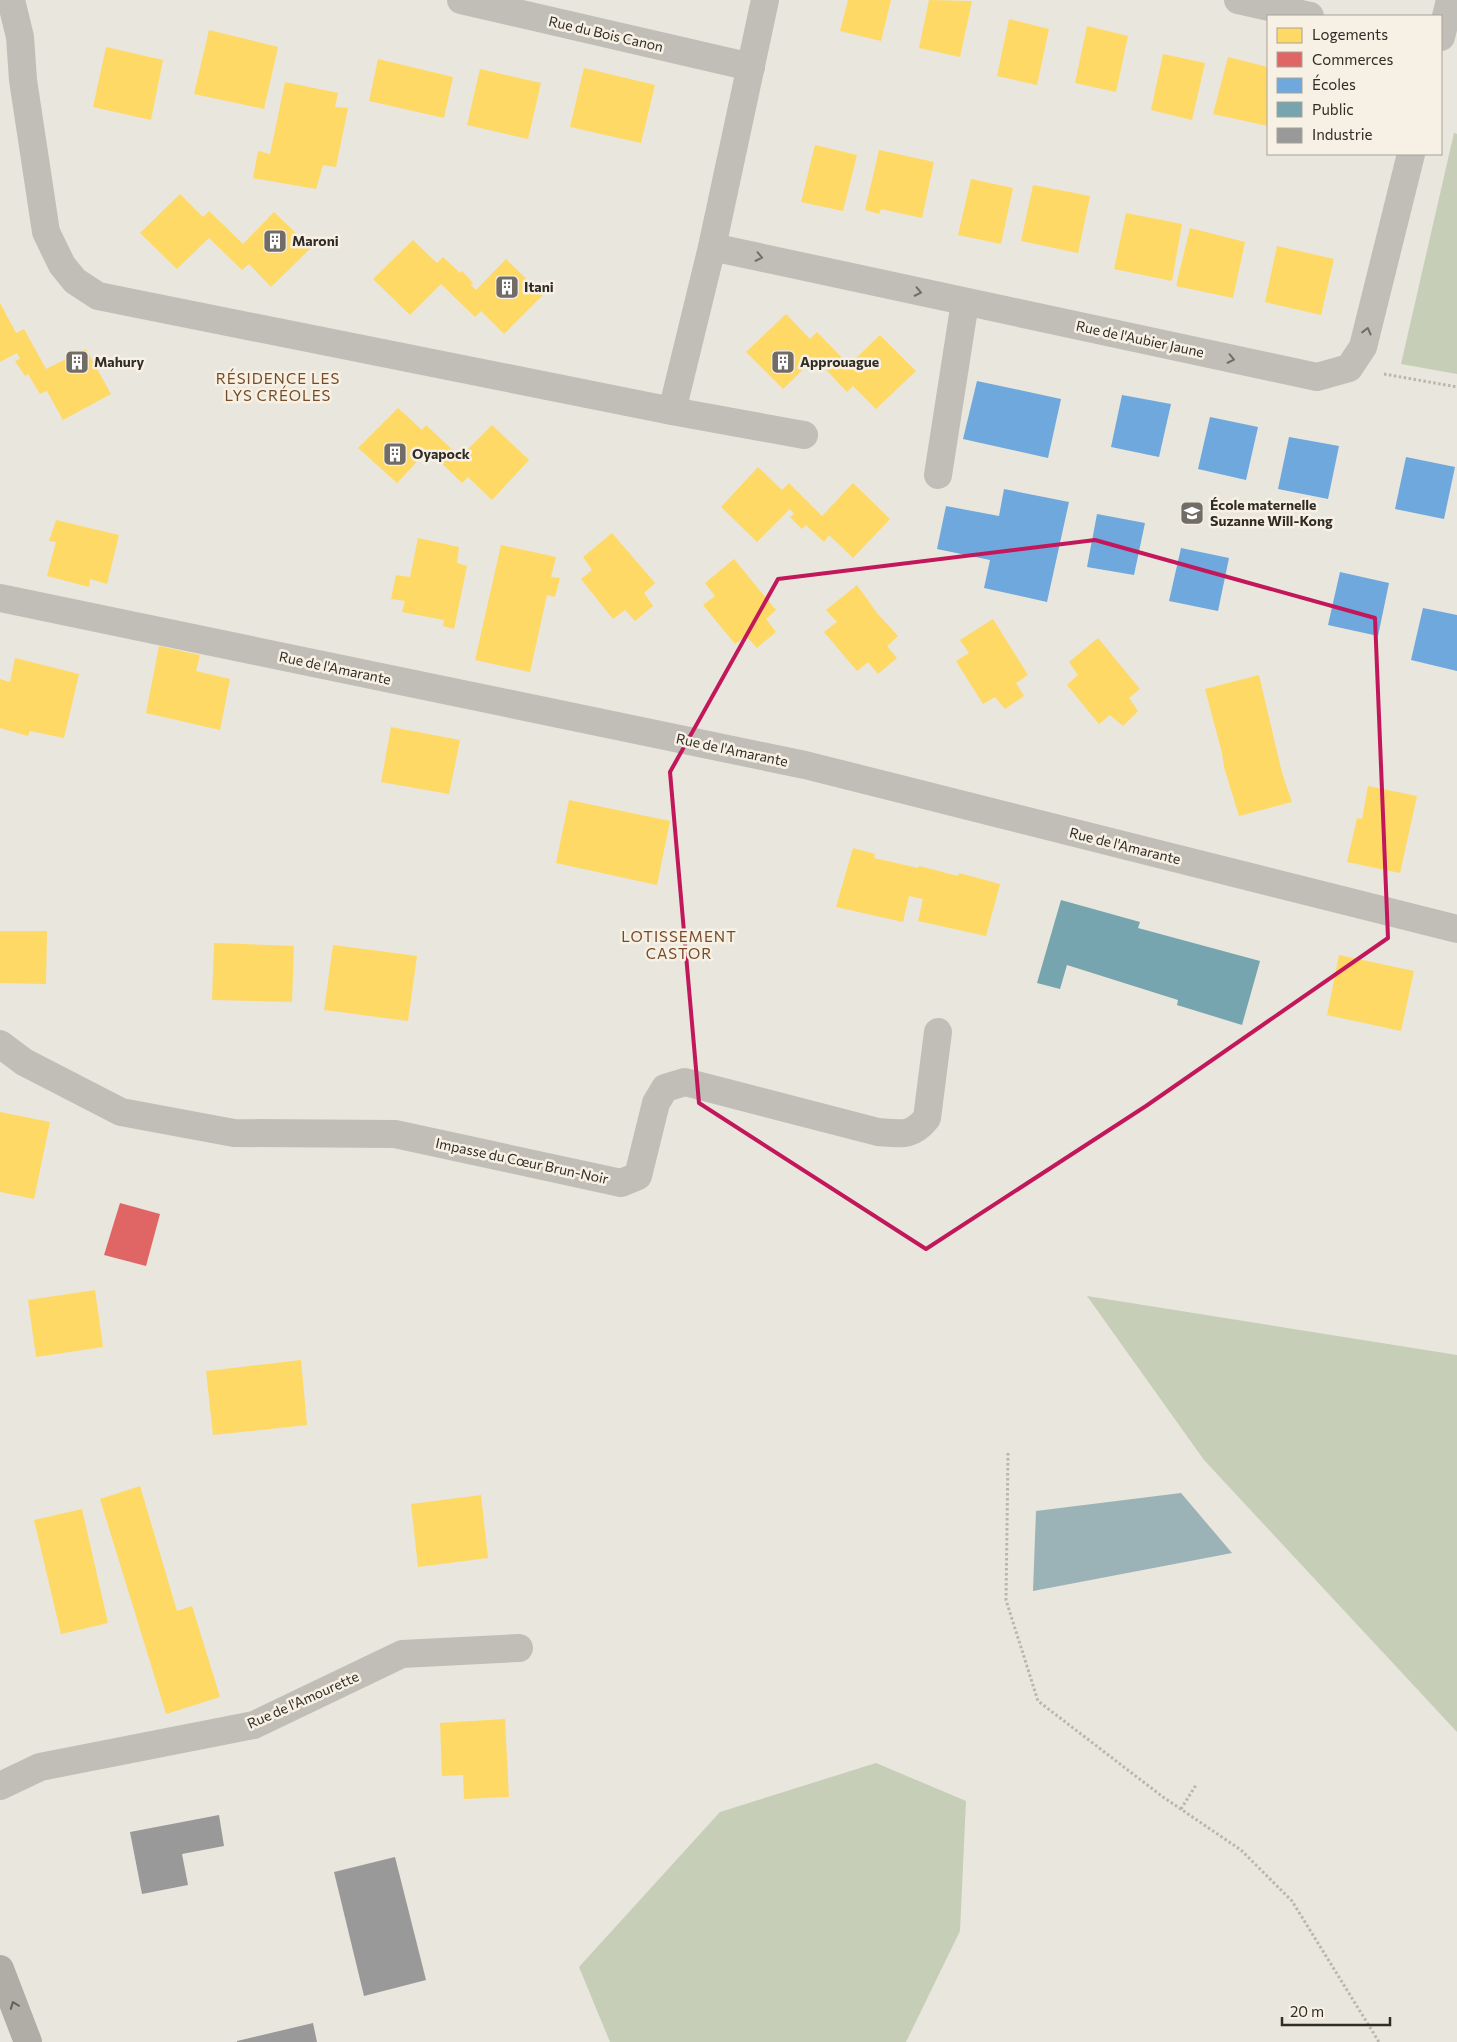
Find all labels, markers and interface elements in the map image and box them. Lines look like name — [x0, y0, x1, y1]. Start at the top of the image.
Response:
street label: Rue du Bois Canon — [547, 12, 665, 55]
legend — [1267, 15, 1442, 155]
text: Logements — [1312, 25, 1388, 43]
text: Commerces — [1312, 50, 1393, 68]
text: Écoles — [1312, 74, 1356, 93]
text: Public — [1312, 100, 1354, 118]
text: Industrie — [1312, 125, 1373, 143]
building icon: Maroni — [262, 228, 288, 254]
place label: Maroni — [292, 232, 339, 249]
one-way arrow — [755, 251, 764, 262]
building icon: Itani — [494, 274, 520, 300]
place label: Itani — [524, 278, 554, 295]
one-way arrow — [914, 286, 923, 296]
street label: Rue de l'Aubier Jaune — [1075, 317, 1206, 360]
one-way arrow — [1361, 327, 1372, 335]
building icon: Mahury — [64, 349, 90, 375]
building icon: Approuague — [770, 349, 796, 375]
place label: Mahury — [94, 353, 145, 370]
place label: Approuague — [800, 353, 879, 370]
one-way arrow — [1227, 353, 1236, 364]
district label: RÉSIDENCE LES LYS CRÉOLES — [216, 368, 340, 404]
building icon: Oyapock — [382, 441, 408, 467]
place label: Oyapock — [412, 445, 470, 462]
place label: École maternelle Suzanne Will-Kong — [1210, 496, 1333, 529]
school or university icon: École maternelle Suzanne Will-Kong — [1179, 500, 1205, 526]
street label: Rue de l'Amarante — [278, 647, 393, 688]
street label: Rue de l'Amarante — [675, 729, 790, 770]
street label: Rue de l'Amarante — [1068, 823, 1182, 868]
district label: LOTISSEMENT CASTOR — [621, 927, 737, 962]
street label: Impasse du Cœur Brun-Noir — [434, 1134, 610, 1187]
street label: Rue de l'Amourette — [244, 1667, 361, 1732]
scale bar — [1282, 1994, 1390, 2026]
one-way arrow — [10, 2001, 20, 2010]
text: 20 m — [1290, 2002, 1324, 2020]

